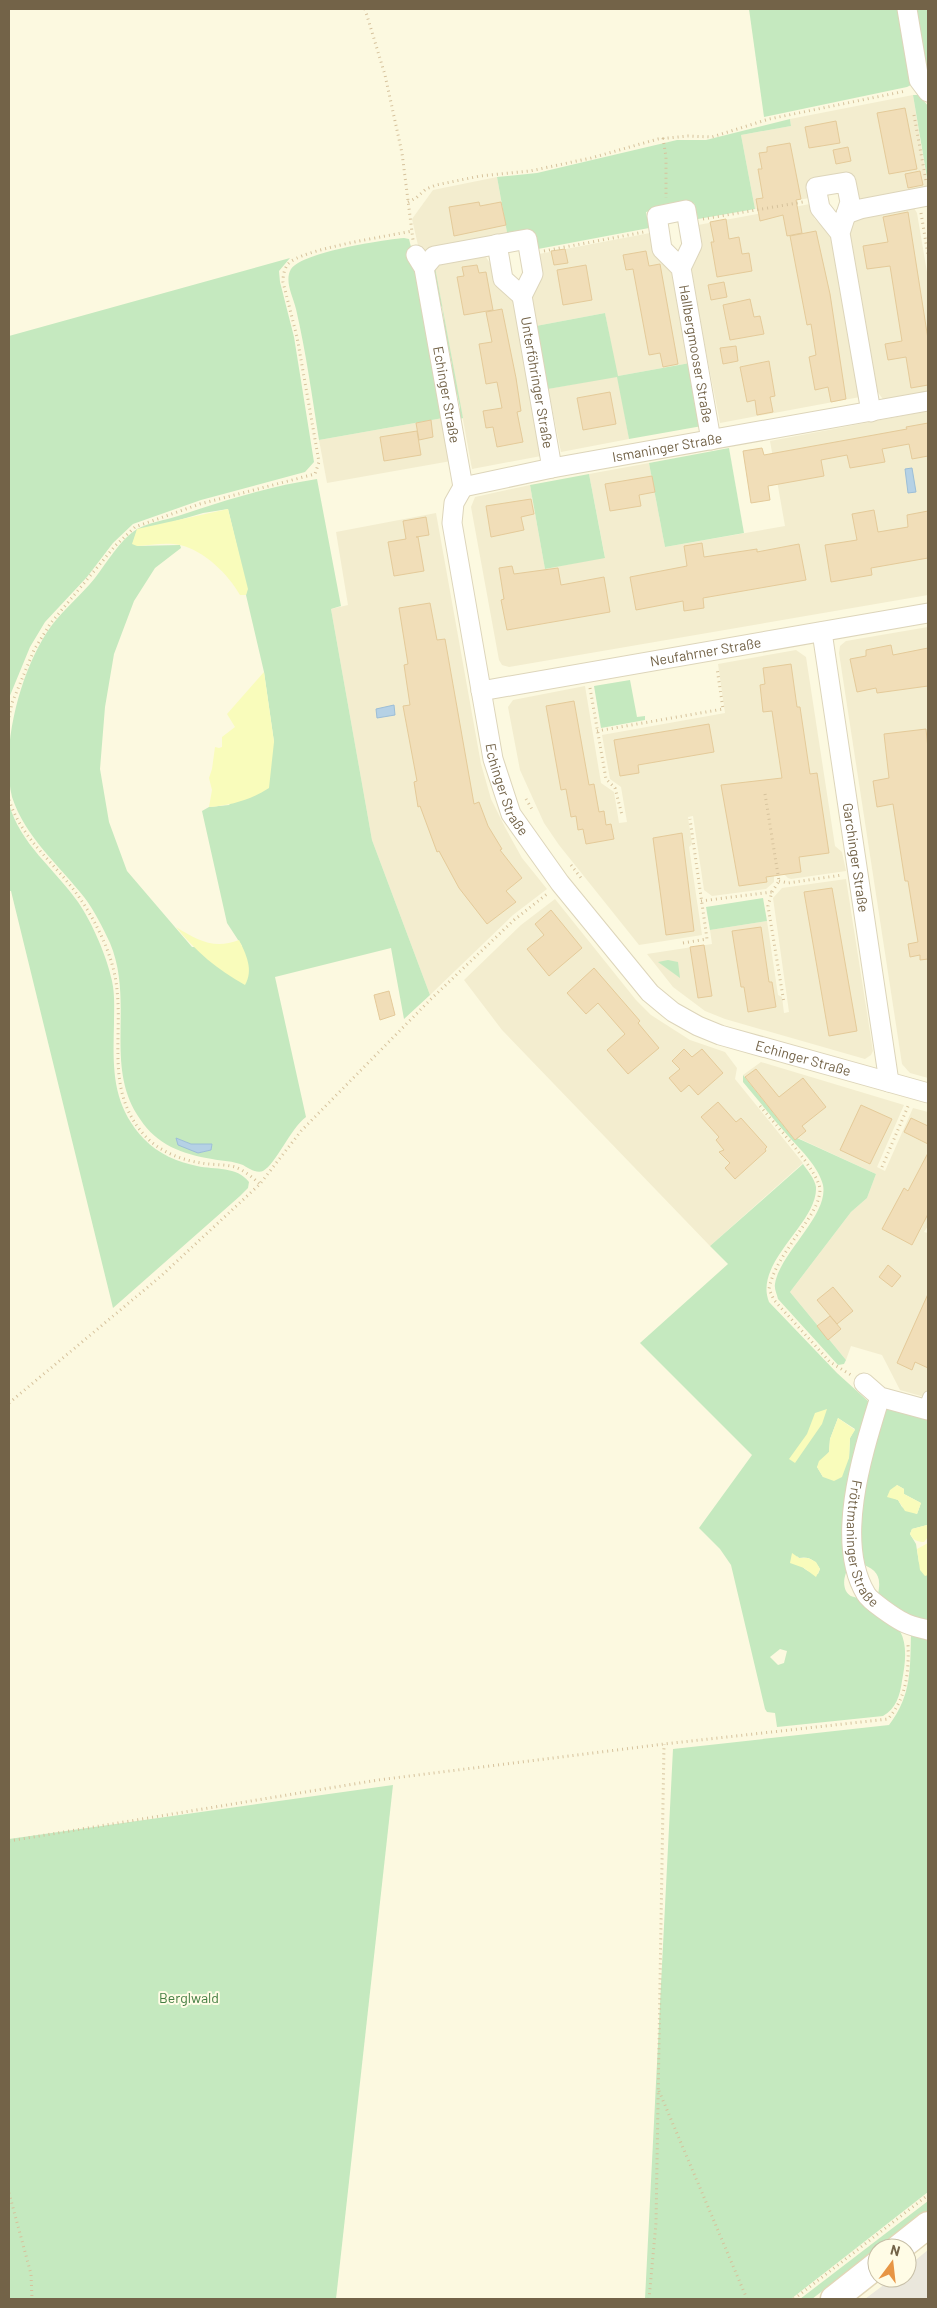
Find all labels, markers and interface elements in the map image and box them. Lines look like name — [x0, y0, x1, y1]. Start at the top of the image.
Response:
street label: Hallbergmooser Straße — [676, 283, 717, 424]
street label: Unterföhringer Straße — [518, 315, 557, 450]
street label: Echinger Straße — [430, 345, 464, 444]
street label: Ismaninger Straße — [611, 429, 723, 465]
street label: Neufahrner Straße — [649, 633, 762, 669]
street label: Echinger Straße — [482, 742, 533, 839]
street label: Garchinger Straße — [840, 802, 873, 913]
street label: Echinger Straße — [754, 1036, 853, 1079]
street label: Fröttmaninger Straße — [844, 1479, 882, 1610]
park label: Berglwald — [159, 1989, 219, 2006]
north arrow — [867, 2238, 917, 2288]
text: N — [889, 2241, 902, 2259]

